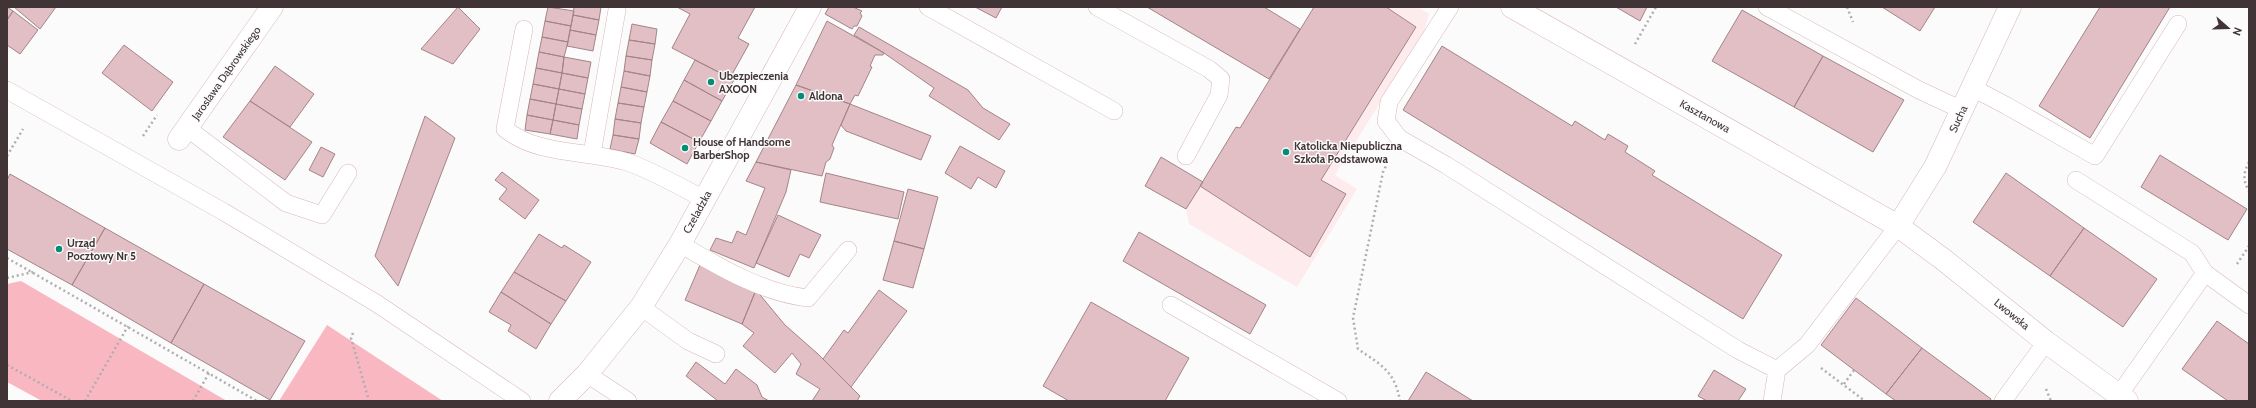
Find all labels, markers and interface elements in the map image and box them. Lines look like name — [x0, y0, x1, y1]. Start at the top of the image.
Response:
north arrow — [2208, 8, 2248, 48]
street label: Jarosława Dąbrowskiego — [188, 24, 264, 123]
text: N — [2229, 25, 2245, 37]
place label: Ubezpieczenia AXOON — [719, 69, 789, 96]
marker: Ubezpieczenia AXOON — [706, 77, 716, 87]
place label: Aldona — [809, 89, 843, 103]
marker: Aldona — [796, 91, 806, 101]
street label: Kasztanowa — [1677, 96, 1733, 136]
street label: Sucha — [1946, 103, 1971, 135]
place label: House of Handsome BarberShop — [693, 135, 791, 162]
place label: Katolicka Niepubliczna Szkoła Podstawowa — [1294, 139, 1402, 166]
marker: House of Handsome BarberShop — [680, 143, 690, 153]
marker: Katolicka Niepubliczna Szkoła Podstawowa — [1281, 147, 1291, 157]
street label: Czeladzka — [680, 188, 715, 236]
place label: Urząd Pocztowy Nr 5 — [67, 236, 136, 263]
marker: Urząd Pocztowy Nr 5 — [54, 244, 64, 254]
street label: Lwowska — [1991, 295, 2033, 333]

